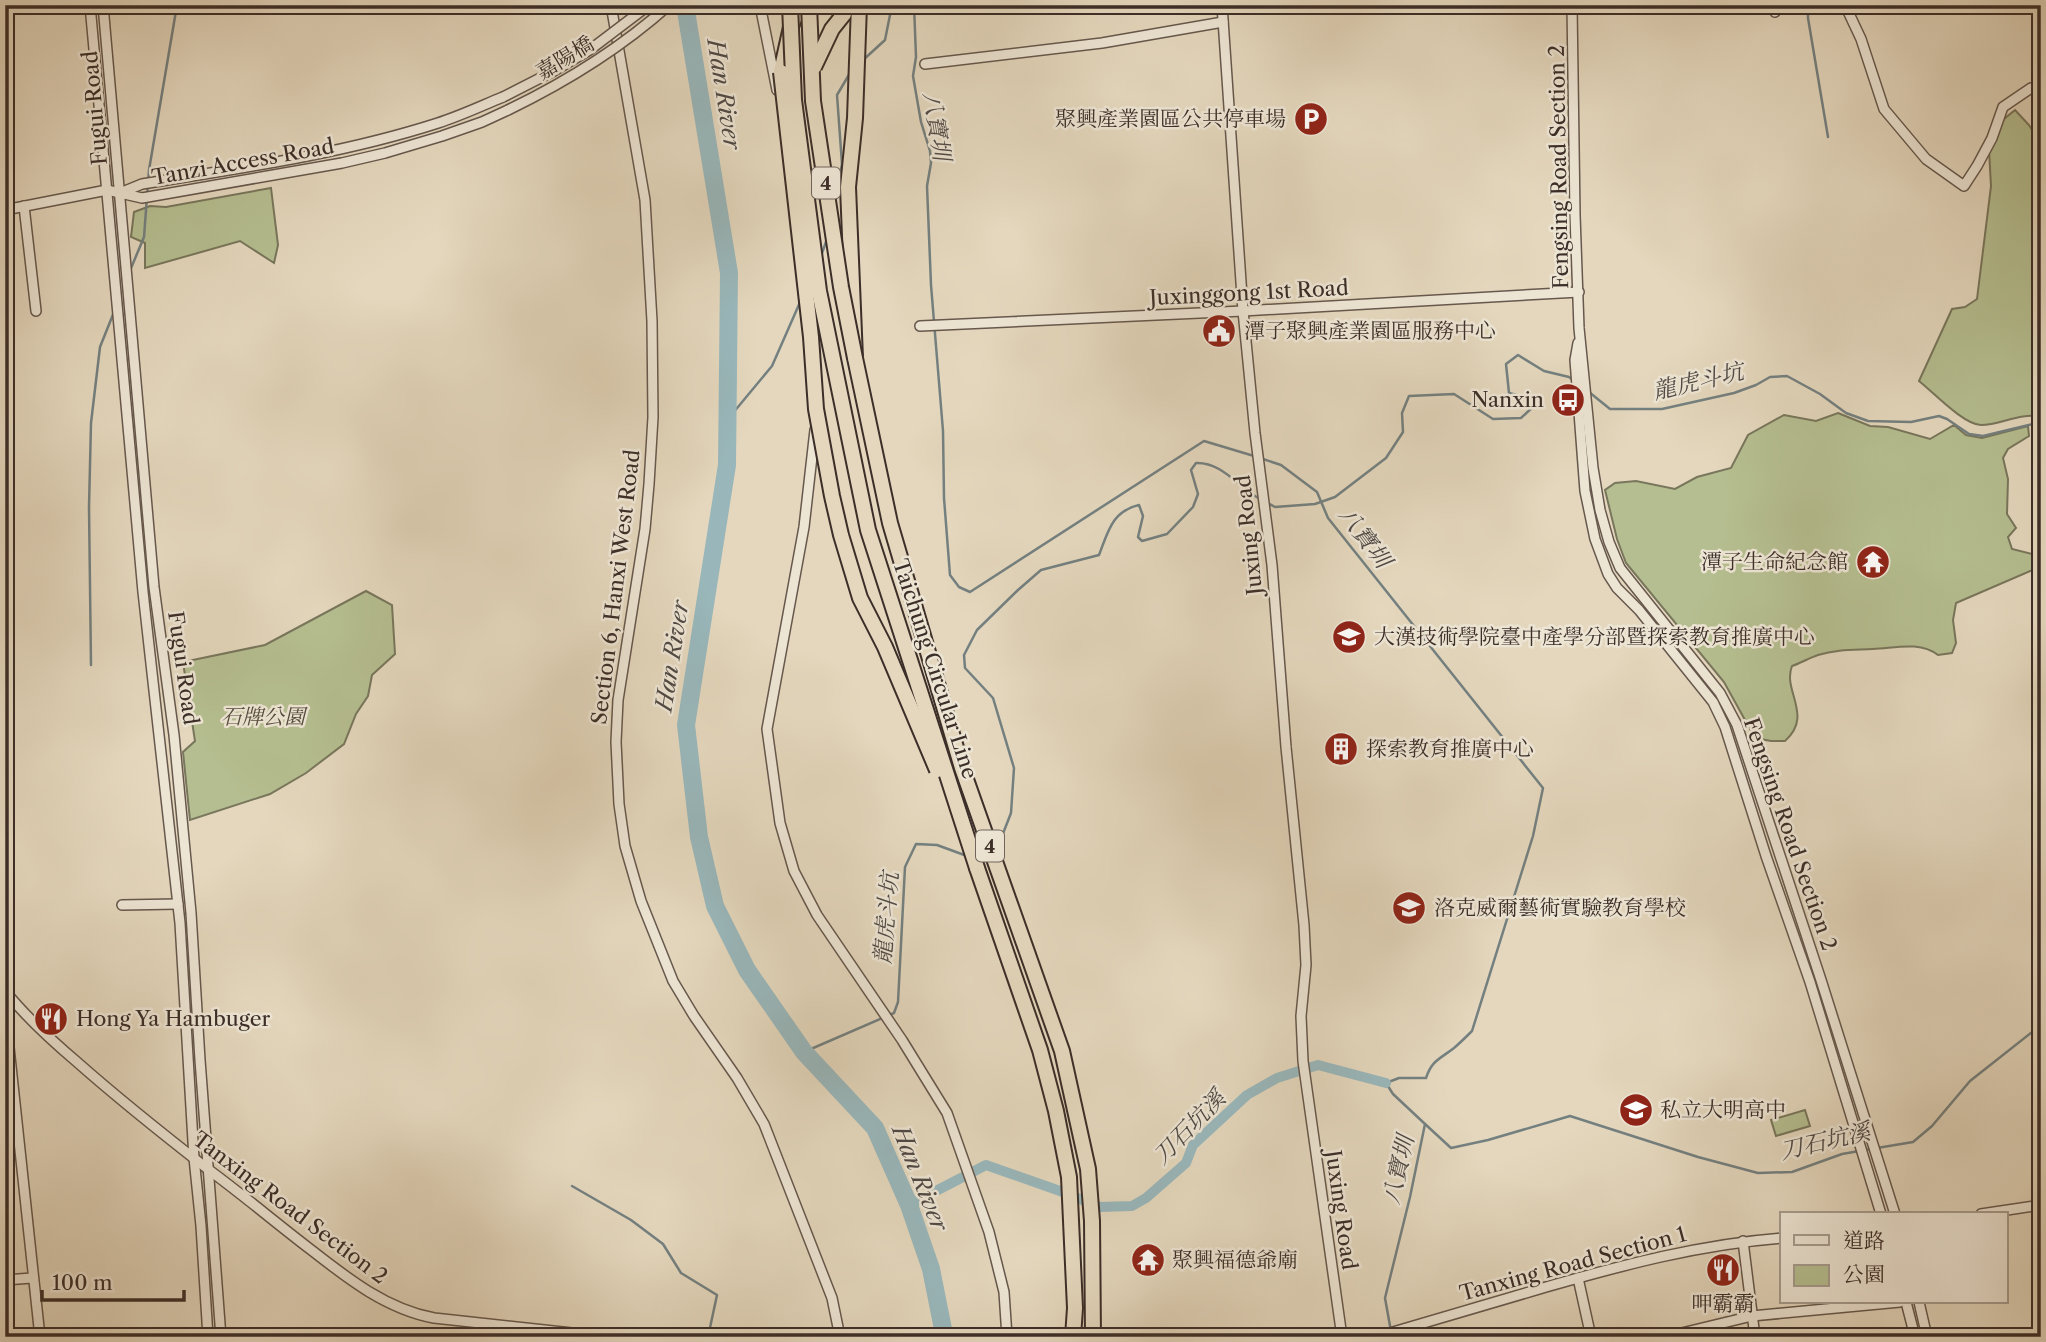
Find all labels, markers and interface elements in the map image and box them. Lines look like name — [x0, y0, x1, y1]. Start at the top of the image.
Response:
street label: 嘉陽橋 — [531, 31, 598, 85]
water label: Han River — [701, 35, 747, 153]
street label: Fengsing Road Section 2 — [1544, 45, 1573, 289]
street label: Fugui Road — [77, 50, 112, 166]
water label: 八寶圳 — [918, 90, 957, 166]
parking icon: 聚興產業園區公共停車場 — [1292, 100, 1330, 138]
place label: 聚興產業園區公共停車場 — [1055, 106, 1286, 131]
street label: Tanzi Access Road — [150, 133, 336, 190]
road number: 4 — [812, 168, 840, 198]
street label: Juxinggong 1st Road — [1146, 275, 1349, 310]
public building icon: 潭子聚興產業園區服務中心 — [1200, 312, 1238, 350]
place label: 潭子聚興產業園區服務中心 — [1244, 318, 1496, 343]
water label: 龍虎斗坑 — [1650, 356, 1749, 405]
bus stop icon: Nanxin — [1549, 381, 1587, 419]
place label: Nanxin — [1471, 387, 1544, 412]
street label: Section 6, Hanxi West Road — [586, 448, 645, 726]
street label: Juxing Road — [1230, 474, 1268, 599]
water label: 八寶圳 — [1333, 501, 1399, 576]
temple icon: 潭子生命紀念館 — [1854, 543, 1892, 581]
place label: 潭子生命紀念館 — [1701, 549, 1848, 574]
street label: Taichung Circular Line — [888, 556, 983, 782]
water label: Han River — [649, 597, 695, 715]
street label: Fugui Road — [163, 610, 204, 727]
school or university icon: 大漢技術學院臺中產學分部暨探索教育推廣中心 — [1330, 618, 1368, 656]
place label: 大漢技術學院臺中產學分部暨探索教育推廣中心 — [1374, 624, 1815, 649]
park label: 石牌公園 — [221, 704, 308, 729]
street label: Fengsing Road Section 2 — [1739, 714, 1842, 954]
building icon: 探索教育推廣中心 — [1322, 730, 1360, 768]
place label: 探索教育推廣中心 — [1366, 736, 1534, 761]
road number: 4 — [976, 831, 1004, 862]
water label: 龍虎斗坑 — [868, 868, 904, 965]
school or university icon: 洛克威爾藝術實驗教育學校 — [1390, 889, 1428, 927]
place label: 洛克威爾藝術實驗教育學校 — [1434, 895, 1686, 920]
restaurant icon: Hong Ya Hambuger — [32, 1000, 70, 1038]
place label: Hong Ya Hambuger — [76, 1006, 270, 1031]
water label: 刀石坑溪 — [1147, 1082, 1233, 1170]
school or university icon: 私立大明高中 — [1617, 1091, 1655, 1129]
place label: 私立大明高中 — [1660, 1097, 1786, 1122]
water label: 刀石坑溪 — [1777, 1116, 1876, 1165]
water label: Han River — [885, 1119, 954, 1236]
street label: Tanxing Road Section 2 — [188, 1126, 392, 1289]
water label: 八寶圳 — [1377, 1129, 1420, 1207]
street label: Juxing Road — [1320, 1146, 1362, 1272]
legend — [1780, 1212, 2008, 1304]
street label: Tanxing Road Section 1 — [1457, 1221, 1689, 1306]
text: 道路 — [1843, 1228, 1885, 1253]
temple icon: 聚興福德爺廟 — [1129, 1241, 1167, 1279]
place label: 聚興福德爺廟 — [1172, 1247, 1298, 1272]
restaurant icon: 呷霸霸 — [1704, 1251, 1742, 1289]
scale bar — [42, 1258, 184, 1302]
text: 公園 — [1843, 1262, 1885, 1287]
text: 100 m — [52, 1270, 113, 1295]
place label: 呷霸霸 — [1692, 1291, 1755, 1316]

